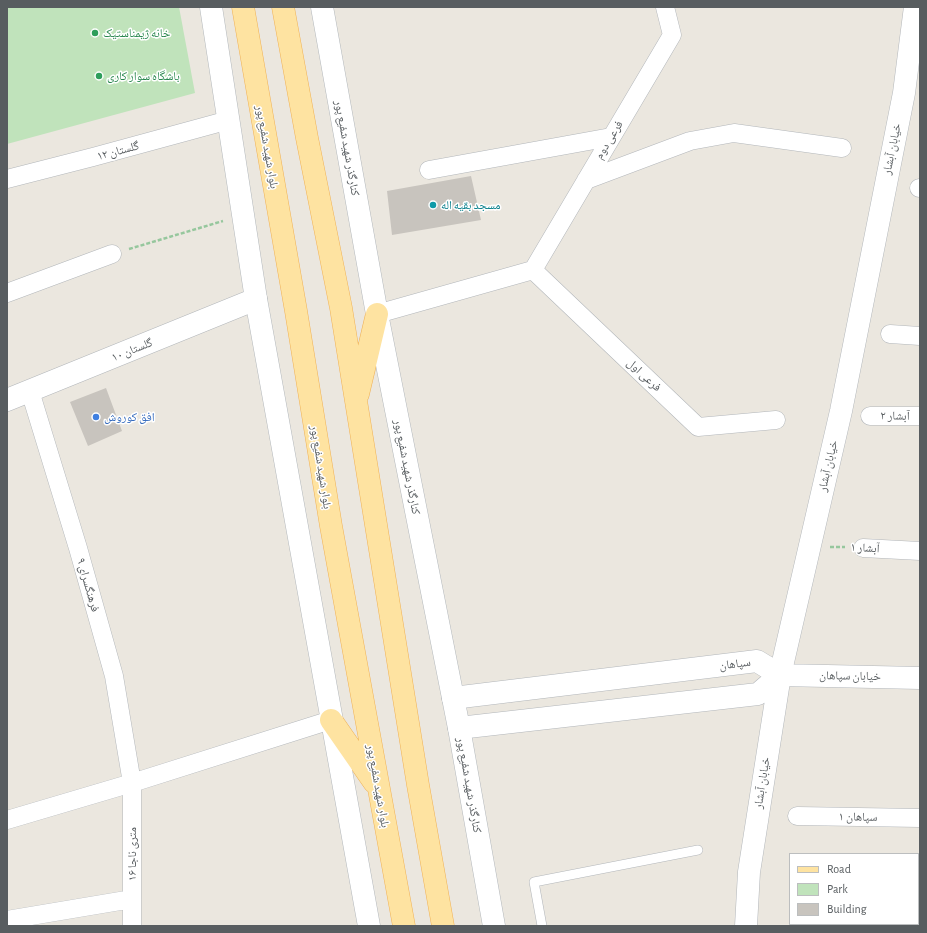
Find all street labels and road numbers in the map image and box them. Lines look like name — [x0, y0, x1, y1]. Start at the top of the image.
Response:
street label: کنارگذر شهید شفیع پور — [332, 99, 362, 197]
street label: بلوار شهید شفیع پور — [253, 104, 281, 190]
street label: فرعی دوم — [592, 118, 626, 162]
street label: خیابان آبشار — [880, 122, 904, 176]
street label: گلستان ۱۲ — [95, 138, 141, 164]
street label: گلستان ۱۰ — [109, 335, 155, 365]
street label: فرعی اول — [624, 355, 664, 395]
street label: آبشار ۲ — [880, 409, 910, 423]
street label: کنارگذر شهید شفیع پور — [391, 418, 423, 516]
street label: بلوار شهید شفیع پور — [307, 424, 335, 510]
street label: خیابان آبشار — [815, 439, 841, 493]
street label: آبشار ۱ — [850, 540, 880, 556]
street label: فرهنگسرای ۹ — [73, 556, 103, 614]
street label: سپاهان — [719, 655, 751, 673]
street label: خیابان سپاهان — [819, 668, 881, 684]
street label: کنارگذر شهید شفیع پور — [454, 736, 484, 834]
street label: بلوار شهید شفیع پور — [364, 743, 392, 829]
street label: خیابان آبشار — [751, 756, 773, 810]
street label: سپاهان ۱ — [838, 809, 878, 825]
street label: ۱۶ متری ناجا — [125, 827, 139, 881]

